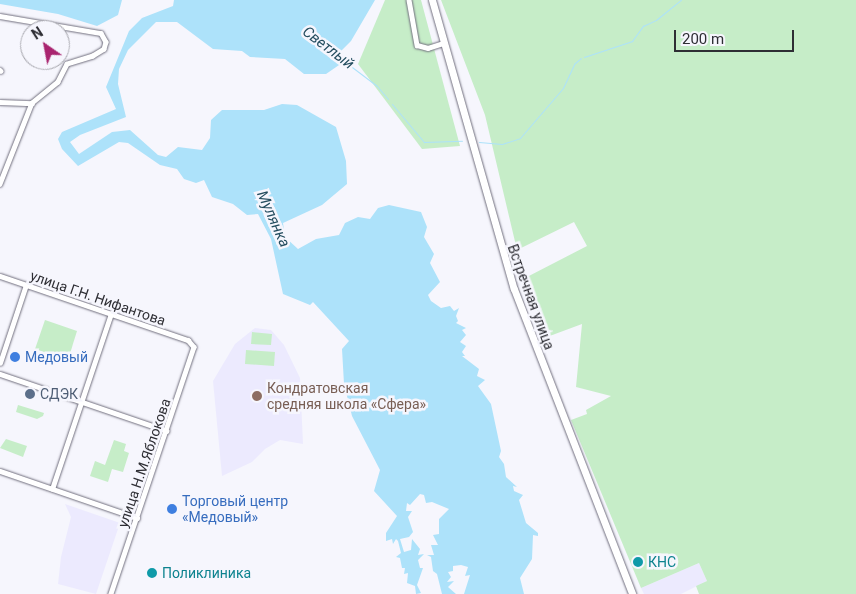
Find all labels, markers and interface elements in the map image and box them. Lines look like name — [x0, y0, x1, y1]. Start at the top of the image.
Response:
north arrow — [20, 20, 70, 70]
scale bar — [676, 20, 796, 52]
water label: Светлый — [299, 23, 357, 73]
text: N — [29, 24, 46, 43]
text: 200 m — [682, 30, 724, 48]
water label: Мулянка — [253, 188, 293, 250]
street label: Встречная улица — [504, 242, 558, 352]
street label: улица Г.Н. Нифантова — [28, 267, 168, 329]
place label: Медовый — [25, 349, 88, 365]
marker: Медовый — [9, 351, 21, 363]
place label: Кондратовская средняя школа «Сфера» — [267, 380, 426, 412]
place label: СДЭК — [40, 386, 78, 402]
marker: СДЭК — [24, 388, 36, 400]
marker: Кондратовская средняя школа «Сфера» — [251, 390, 263, 402]
street label: улица Н.М.Яблокова — [114, 396, 174, 530]
place label: Торговый центр «Медовый» — [182, 493, 288, 526]
marker: Торговый центр «Медовый» — [166, 503, 178, 515]
place label: КНС — [648, 554, 676, 570]
marker: КНС — [632, 556, 644, 568]
place label: Поликлиника — [162, 565, 251, 581]
marker: Поликлиника — [146, 567, 158, 579]

